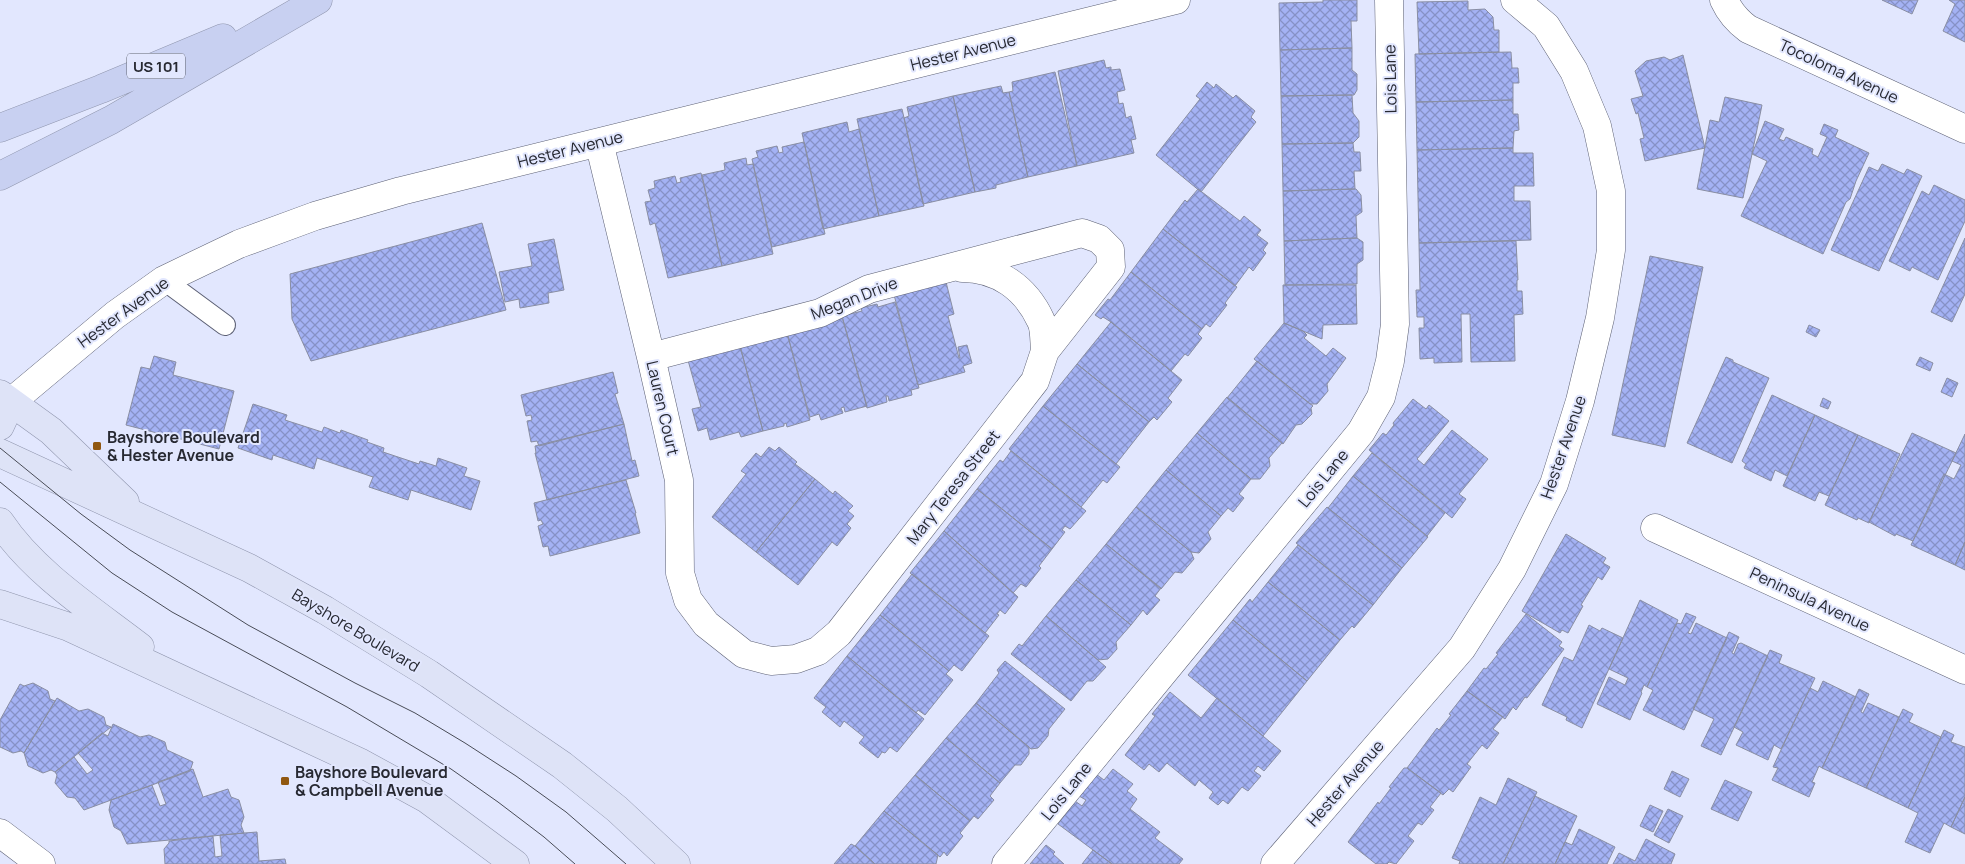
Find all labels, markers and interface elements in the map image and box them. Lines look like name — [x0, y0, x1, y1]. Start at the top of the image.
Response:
street label: Hester Avenue — [908, 28, 1018, 76]
street label: Tocoloma Avenue — [1776, 34, 1902, 108]
street label: Lois Lane — [1378, 44, 1402, 114]
road number: US 101 — [127, 54, 185, 78]
street label: Hester Avenue — [515, 125, 625, 173]
street label: Hester Avenue — [73, 271, 173, 353]
street label: Megan Drive — [807, 271, 901, 325]
street label: Lauren Court — [641, 358, 685, 458]
street label: Hester Avenue — [1535, 392, 1591, 502]
street label: Mary Teresa Street — [901, 425, 1005, 549]
place label: Bayshore Boulevard & Hester Avenue — [107, 426, 260, 466]
marker: Bayshore Boulevard & Hester Avenue — [91, 440, 103, 452]
street label: Lois Lane — [1293, 444, 1353, 512]
street label: Peninsula Avenue — [1746, 562, 1874, 636]
street label: Bayshore Boulevard — [288, 583, 424, 677]
street label: Hester Avenue — [1301, 735, 1389, 831]
street label: Lois Lane — [1036, 757, 1096, 825]
place label: Bayshore Boulevard & Campbell Avenue — [295, 761, 448, 801]
marker: Bayshore Boulevard & Campbell Avenue — [279, 775, 291, 787]

